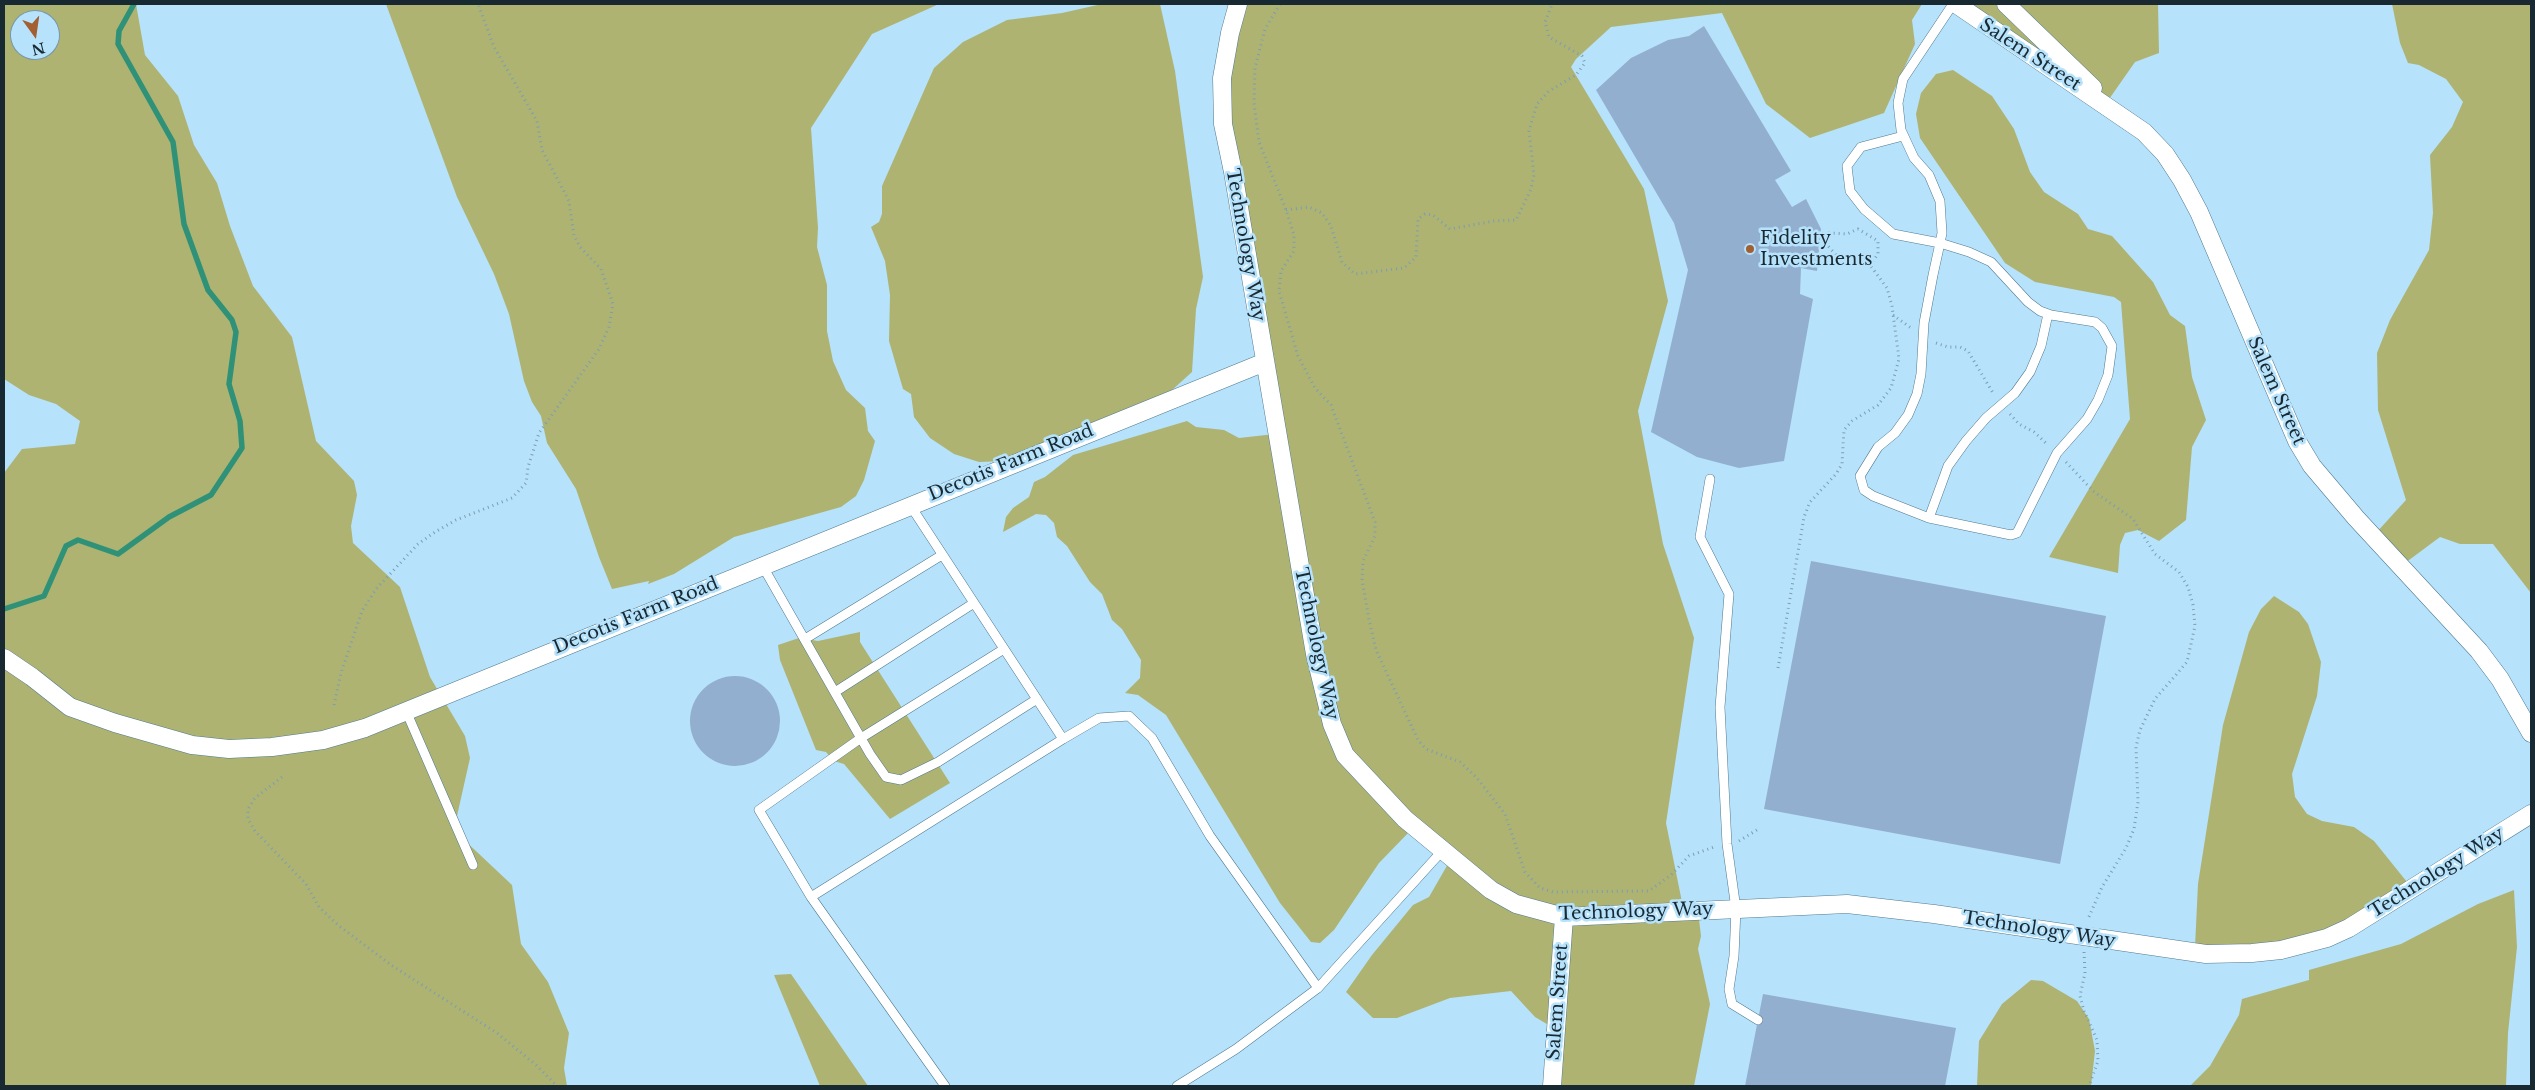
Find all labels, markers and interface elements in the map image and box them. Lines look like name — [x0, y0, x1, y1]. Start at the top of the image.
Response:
north arrow — [10, 10, 60, 60]
street label: Salem Street — [1975, 14, 2085, 96]
text: N — [30, 38, 47, 59]
street label: Technology Way — [1221, 167, 1269, 323]
place label: Fidelity Investments — [1760, 228, 1872, 270]
marker: Fidelity Investments — [1744, 243, 1756, 255]
street label: Salem Street — [2242, 333, 2310, 449]
street label: Decotis Farm Road — [925, 420, 1097, 506]
street label: Technology Way — [1289, 566, 1343, 722]
street label: Decotis Farm Road — [550, 573, 722, 659]
street label: Technology Way — [2366, 823, 2508, 923]
street label: Technology Way — [1558, 899, 1714, 925]
street label: Technology Way — [1961, 907, 2117, 953]
street label: Salem Street — [1543, 943, 1573, 1061]

